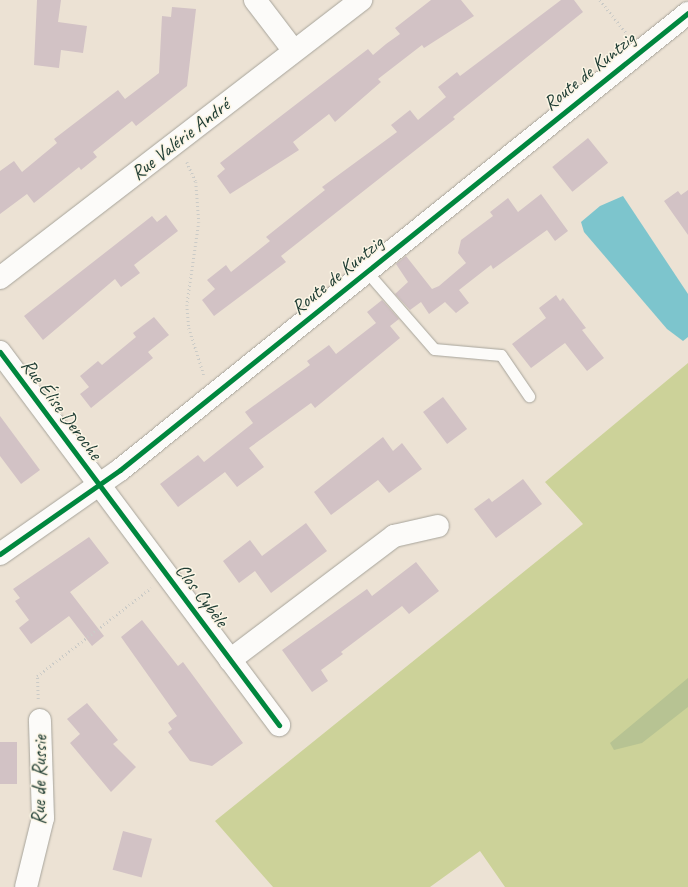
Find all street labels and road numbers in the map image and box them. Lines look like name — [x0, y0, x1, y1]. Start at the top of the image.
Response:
street label: Route de Kuntzig — [538, 27, 640, 115]
street label: Rue Valérie André — [126, 93, 234, 185]
street label: Route de Kuntzig — [286, 231, 388, 319]
street label: Rue Élise Deroche — [16, 354, 108, 464]
street label: Clos Cybèle — [170, 559, 234, 631]
street label: Rue de Russie — [26, 735, 52, 825]

